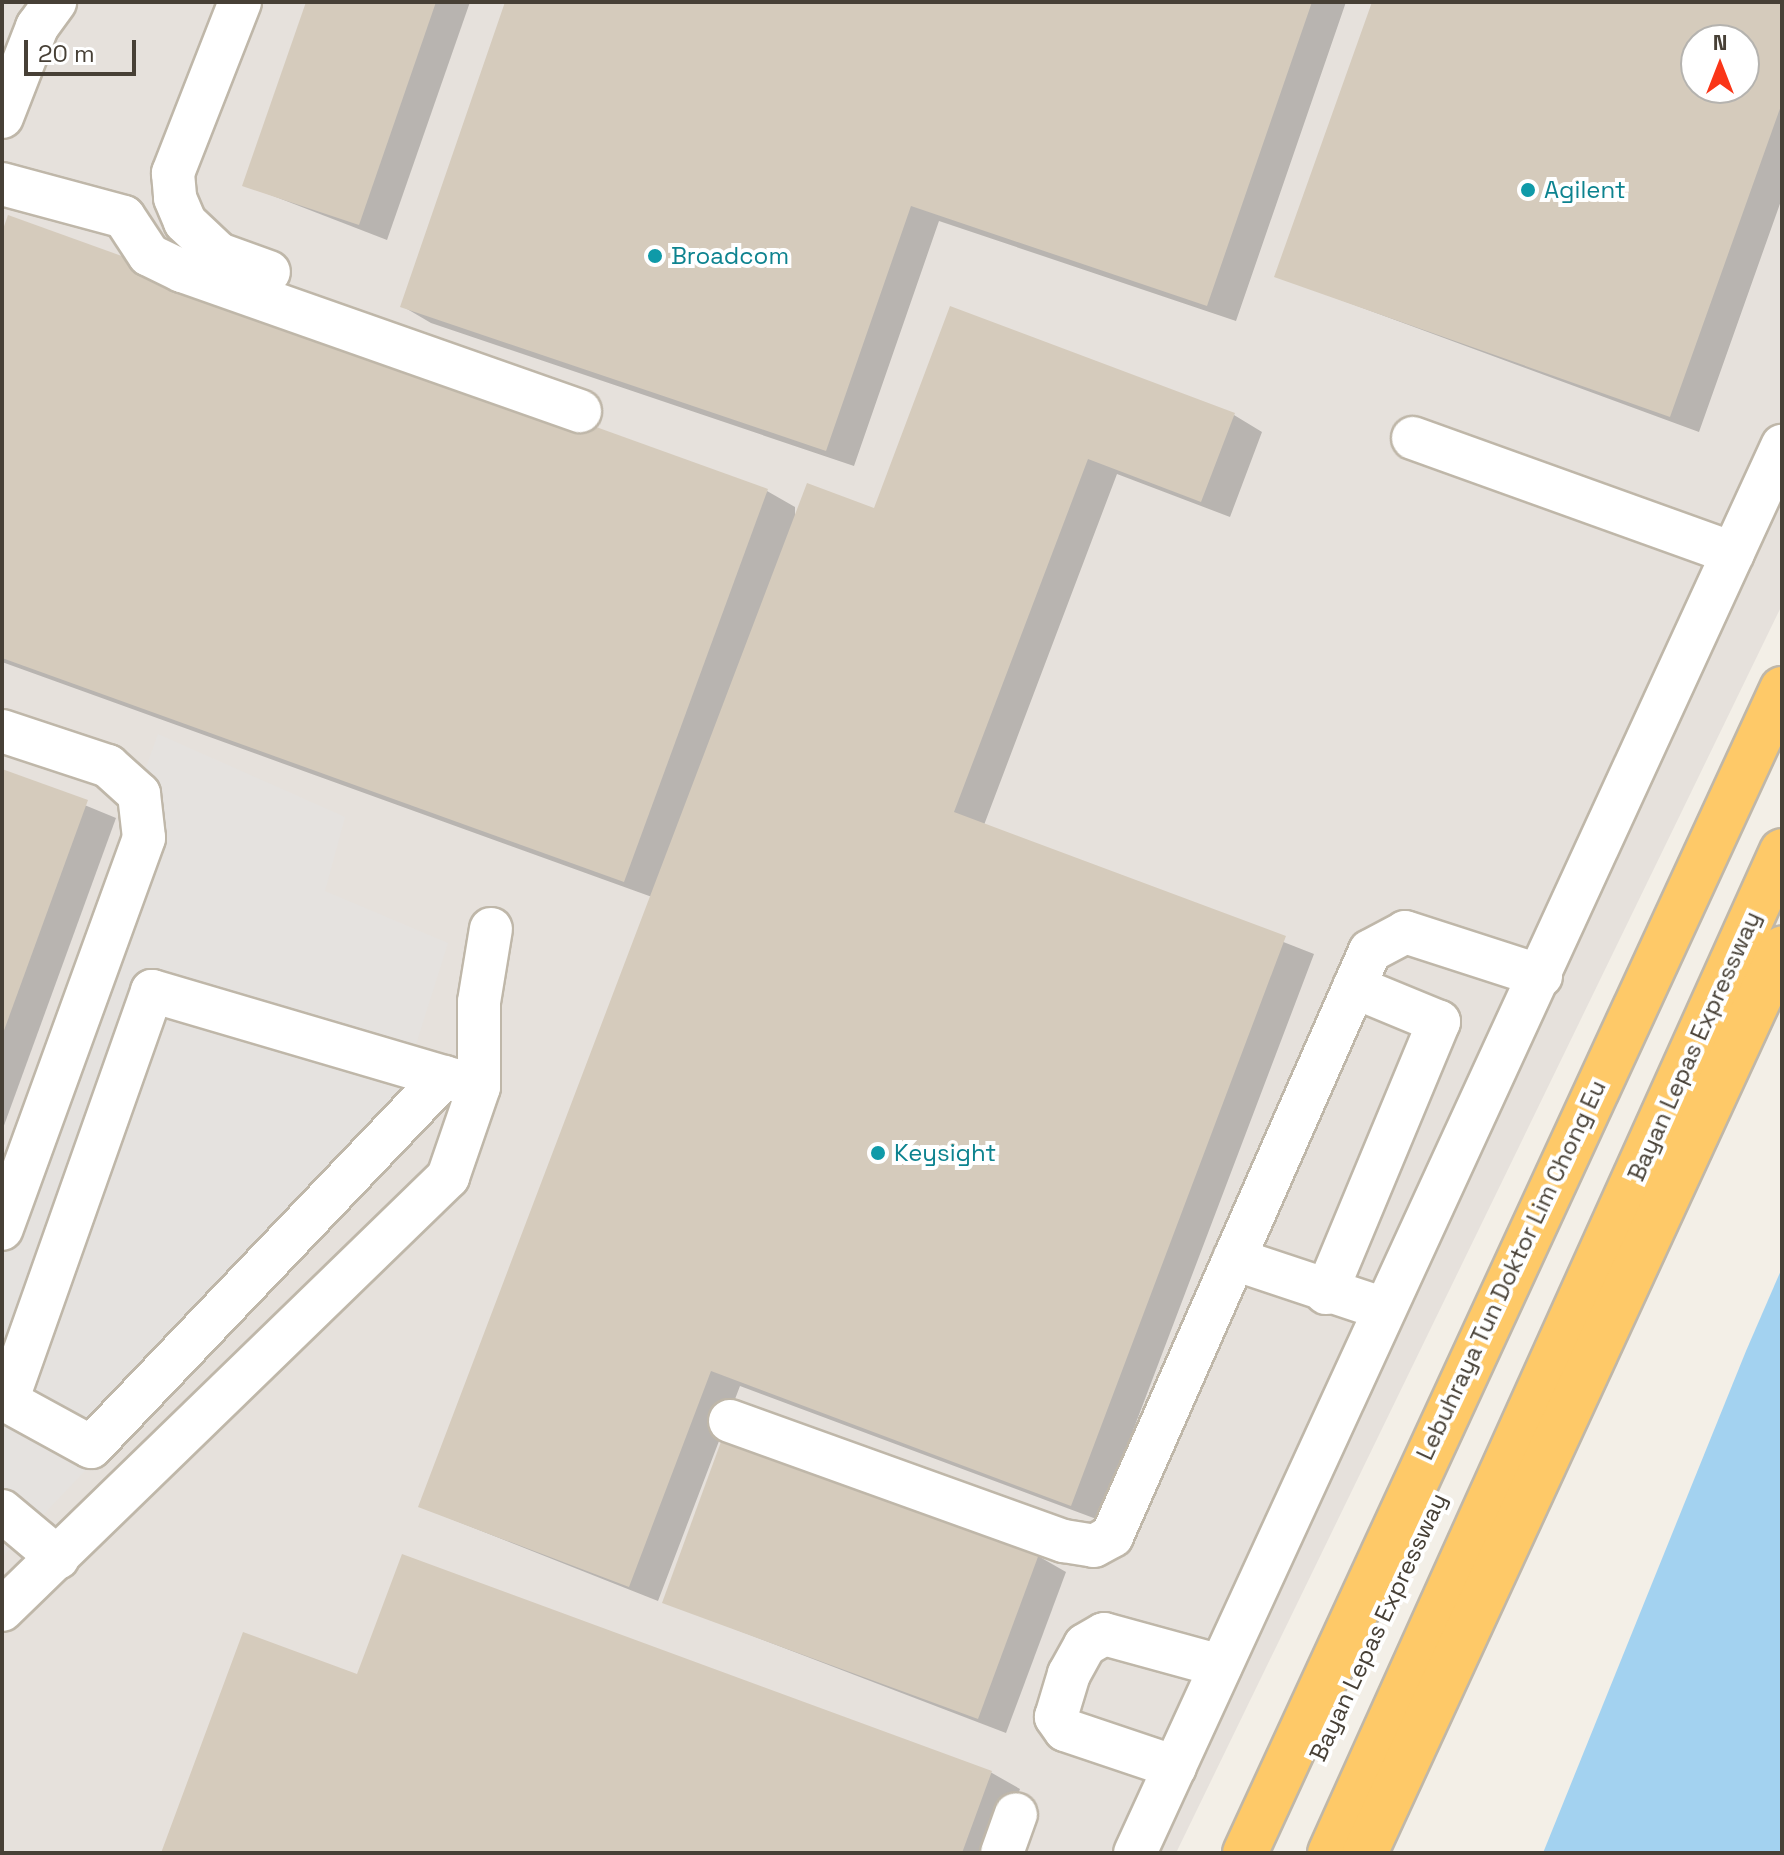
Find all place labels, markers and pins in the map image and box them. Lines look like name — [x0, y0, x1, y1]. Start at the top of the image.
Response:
place label: Agilent — [1544, 176, 1626, 204]
marker: Agilent — [1519, 181, 1537, 199]
place label: Broadcom — [671, 242, 789, 270]
marker: Broadcom — [646, 247, 664, 265]
place label: Keysight — [894, 1139, 996, 1167]
marker: Keysight — [869, 1144, 887, 1162]

